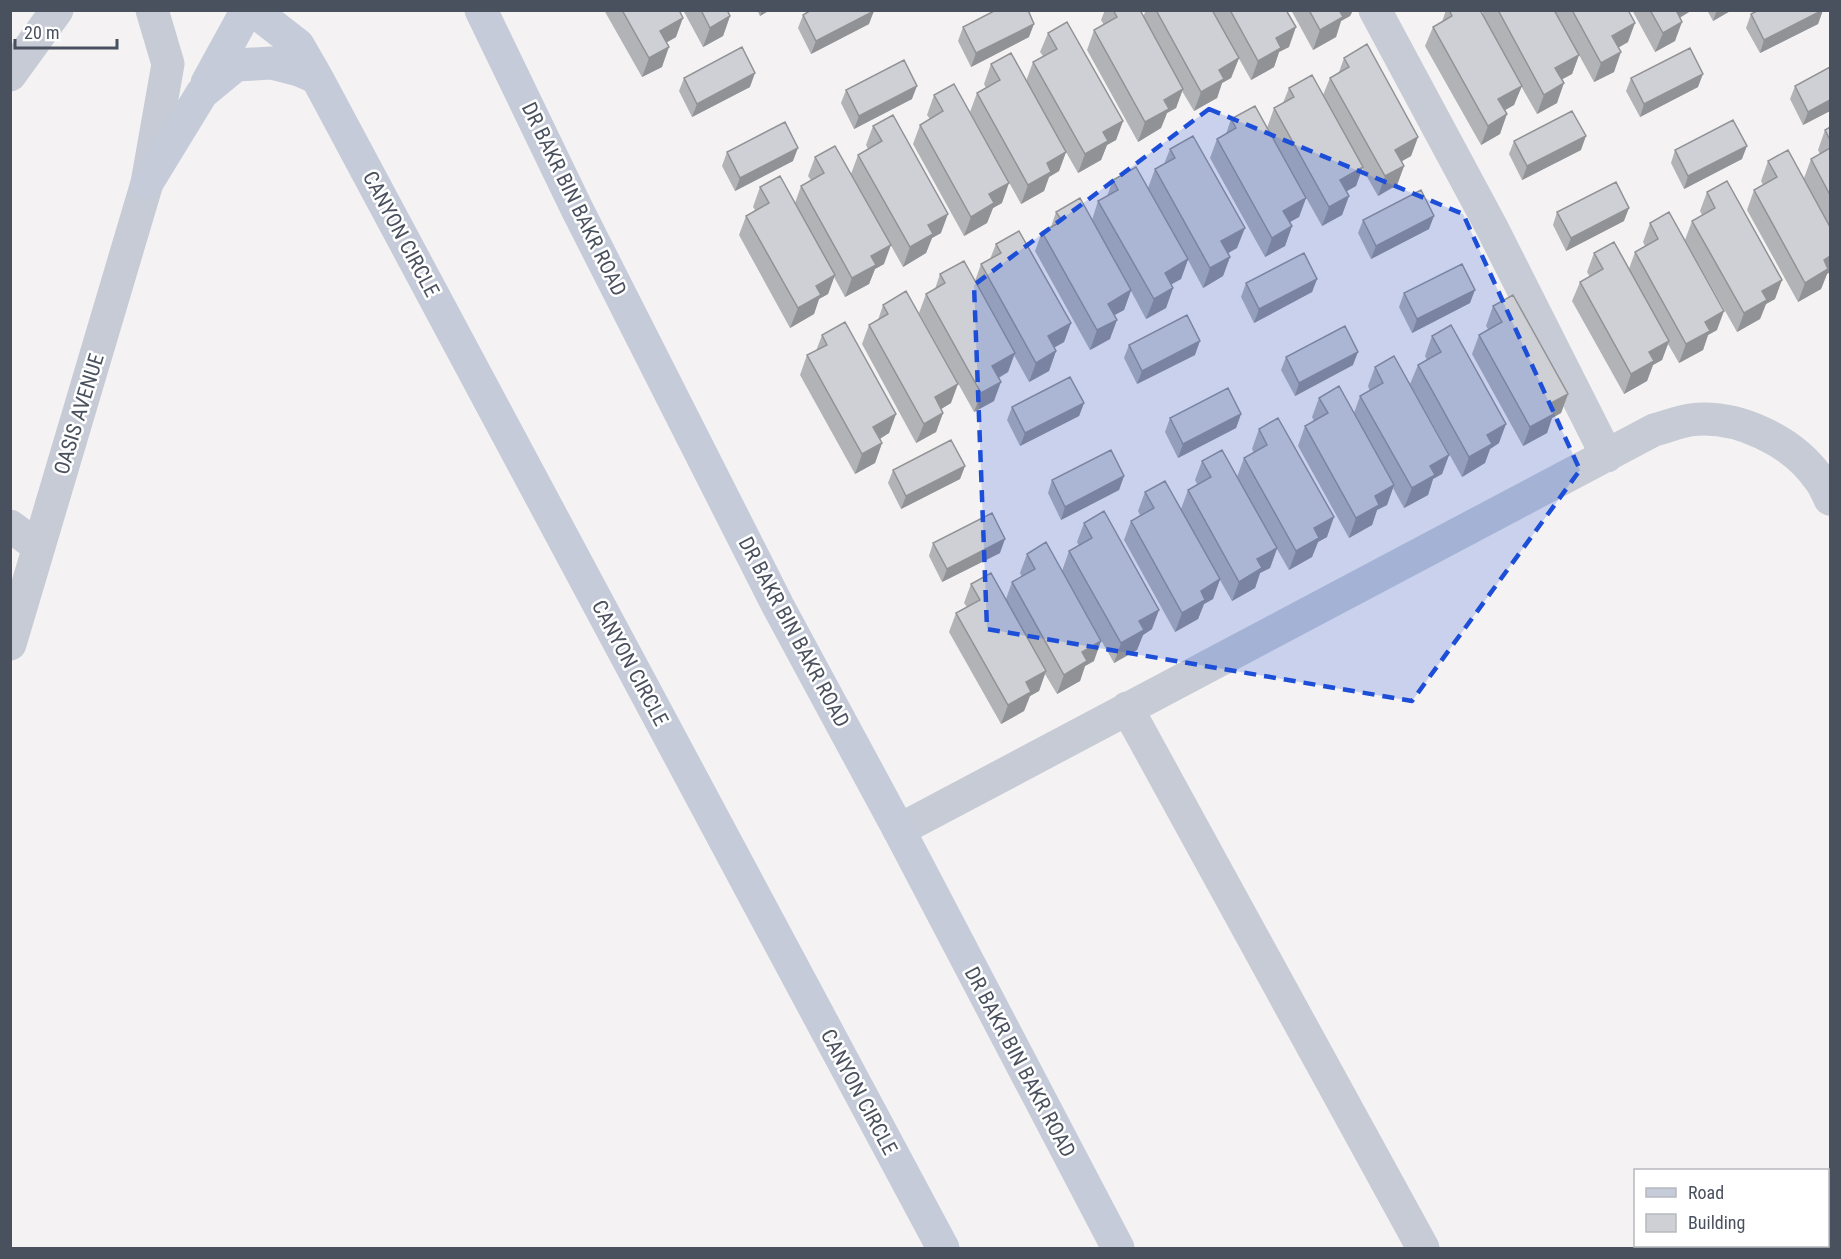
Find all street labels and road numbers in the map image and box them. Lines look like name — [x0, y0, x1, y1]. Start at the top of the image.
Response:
street label: DR BAKR BIN BAKR ROAD — [517, 98, 631, 300]
street label: CANYON CIRCLE — [358, 167, 444, 301]
street label: OASIS AVENUE — [49, 351, 109, 477]
street label: DR BAKR BIN BAKR ROAD — [734, 533, 854, 731]
street label: CANYON CIRCLE — [587, 596, 673, 730]
street label: DR BAKR BIN BAKR ROAD — [960, 963, 1080, 1161]
street label: CANYON CIRCLE — [816, 1025, 902, 1159]

